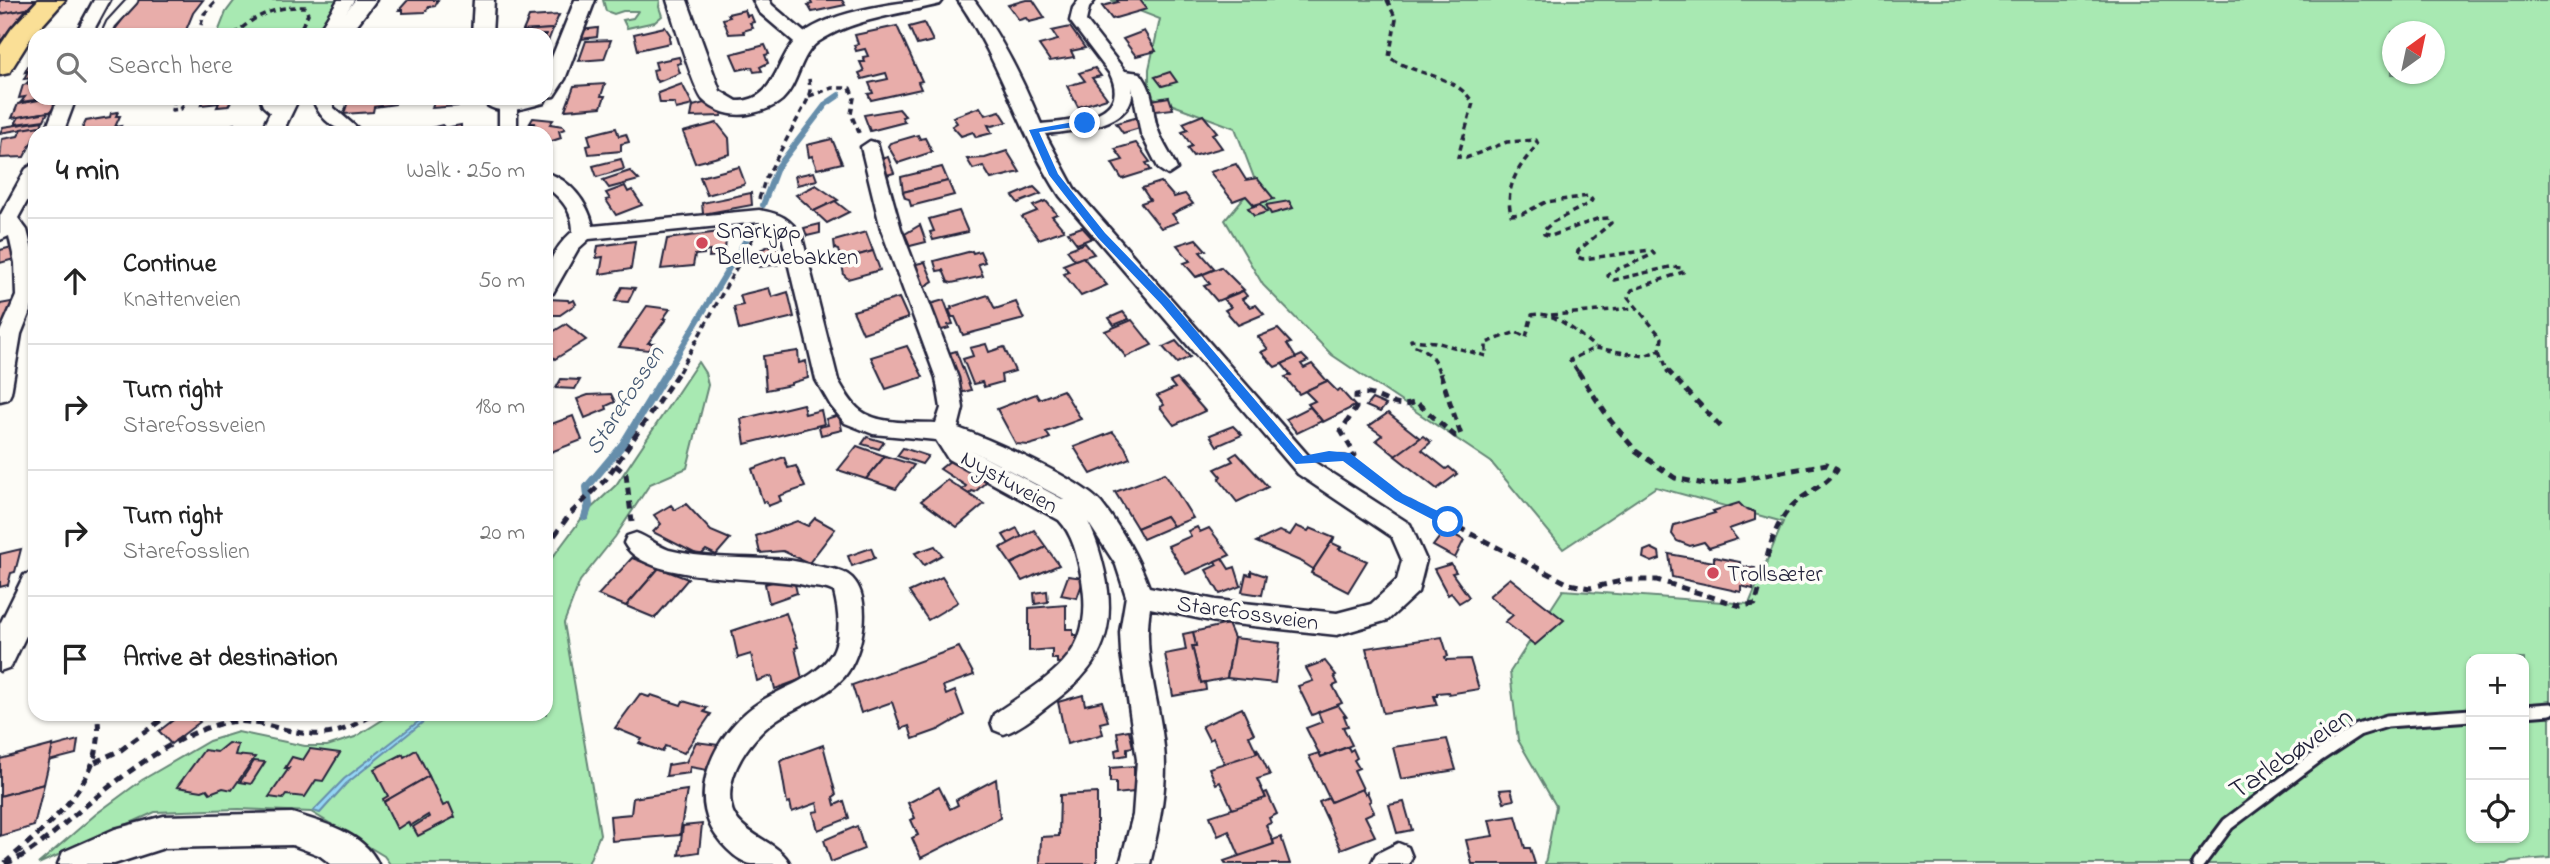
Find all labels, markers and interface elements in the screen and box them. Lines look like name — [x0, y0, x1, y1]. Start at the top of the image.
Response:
north arrow — [2382, 21, 2445, 84]
search box — [28, 28, 553, 105]
icon: search — [52, 48, 90, 86]
text: Search here — [108, 48, 233, 86]
route end — [1069, 107, 1100, 138]
text: 4 min — [56, 150, 119, 194]
text: Walk · 250 m — [406, 155, 525, 188]
place label: Snarkjøp Bellevuebakken — [715, 216, 858, 275]
marker: Snarkjøp Bellevuebakken — [694, 235, 710, 251]
text: Continue — [123, 246, 216, 284]
icon: ahead — [56, 262, 94, 300]
text: 50 m — [478, 265, 525, 298]
text: Knattenveien — [123, 284, 241, 317]
water label: Starefossen — [578, 339, 675, 463]
text: Turn right — [123, 372, 223, 410]
icon: right — [56, 388, 94, 426]
text: 180 m — [476, 391, 525, 424]
text: Starefossveien — [123, 410, 266, 443]
street label: Nystuveien — [953, 443, 1063, 525]
text: Turn right — [123, 498, 223, 536]
route start — [1432, 506, 1463, 537]
icon: right — [56, 514, 94, 552]
text: 20 m — [480, 517, 525, 550]
text: Starefosslien — [123, 536, 250, 569]
place label: Trollsæter — [1727, 559, 1823, 592]
marker: Trollsæter — [1705, 565, 1721, 581]
street label: Starefossveien — [1175, 588, 1321, 641]
icon: arrive — [56, 640, 94, 678]
text: Arrive at destination — [123, 640, 338, 678]
map controls — [2466, 654, 2529, 843]
button: + — [2466, 654, 2529, 717]
street label: Tarlebøveien — [2222, 698, 2362, 812]
button: − — [2466, 717, 2529, 780]
button: locate — [2466, 780, 2529, 843]

